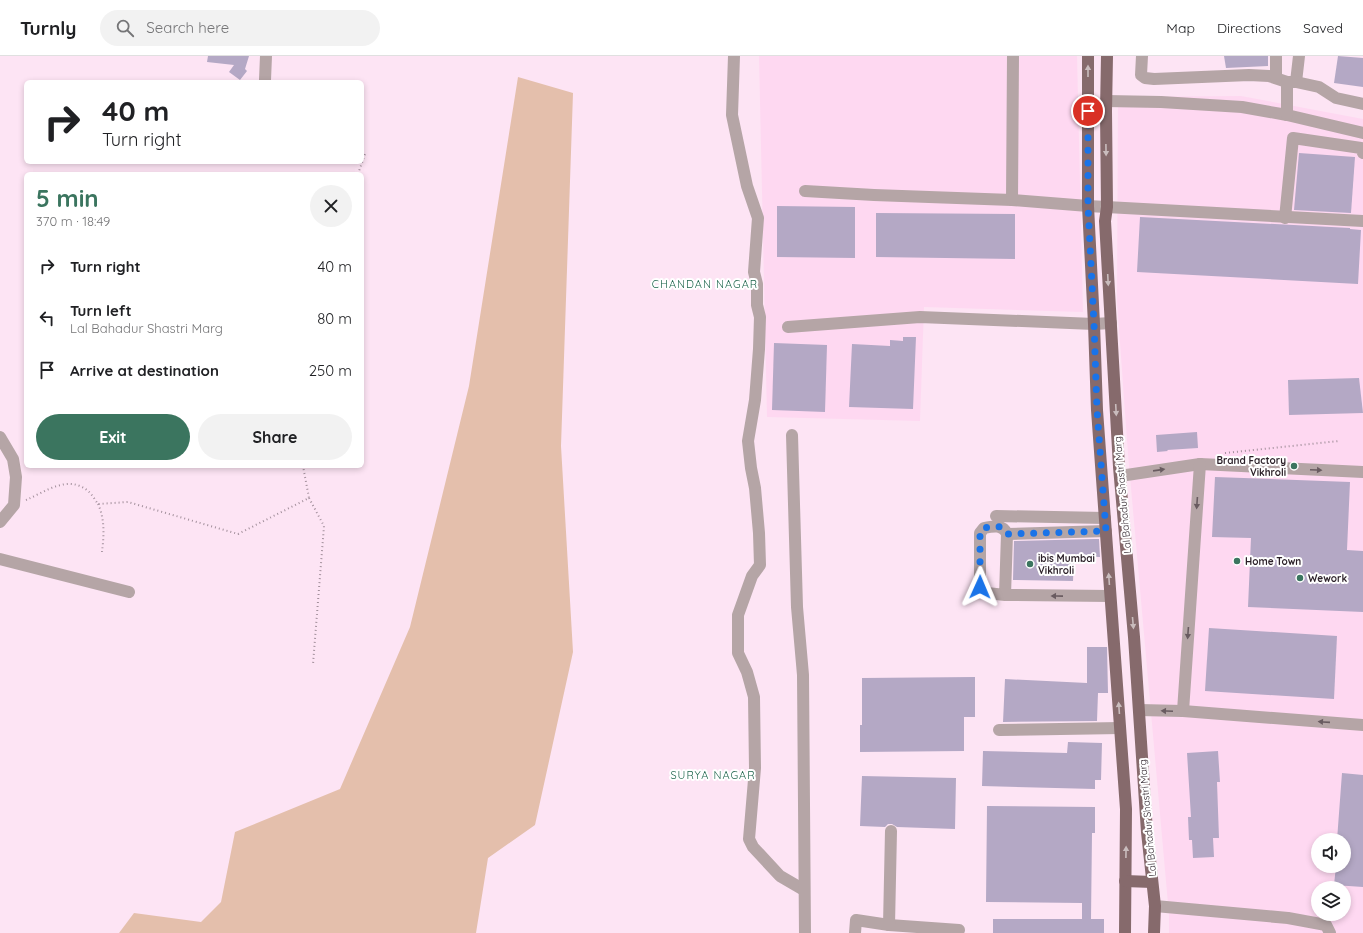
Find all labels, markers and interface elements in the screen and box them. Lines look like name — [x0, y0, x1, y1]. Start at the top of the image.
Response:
search box — [100, 10, 380, 46]
text: Turnly — [20, 16, 76, 40]
icon: search — [114, 17, 136, 39]
text: Search here — [146, 18, 229, 37]
text: Map — [1166, 19, 1195, 37]
text: Directions — [1217, 19, 1281, 37]
text: Saved — [1303, 19, 1343, 37]
one-way arrow — [1085, 64, 1091, 77]
text: 40 m — [102, 93, 169, 128]
pin — [1071, 94, 1105, 128]
icon: right — [36, 96, 88, 148]
icon: arrive — [1077, 100, 1099, 122]
text: Turn right — [102, 128, 182, 151]
one-way arrow — [1103, 144, 1109, 157]
text: 5 min — [36, 183, 99, 213]
button: close — [310, 185, 352, 227]
text: 370 m · 18:49 — [36, 213, 110, 229]
icon: right — [36, 255, 58, 277]
text: Turn right — [70, 257, 141, 276]
text: 40 m — [317, 257, 352, 276]
one-way arrow — [1105, 274, 1112, 286]
district label: CHANDAN NAGAR — [652, 277, 758, 291]
text: Turn left — [70, 301, 132, 320]
icon: left — [36, 307, 58, 329]
text: 80 m — [317, 309, 352, 328]
text: Lal Bahadur Shastri Marg — [70, 320, 223, 336]
icon: arrive — [36, 359, 58, 381]
text: Arrive at destination — [70, 361, 219, 380]
text: 250 m — [309, 361, 352, 380]
one-way arrow — [1112, 404, 1119, 416]
button: Exit — [36, 414, 190, 460]
button: Share — [198, 414, 352, 460]
street label: Lal Bahadur Shastri Marg — [1111, 436, 1134, 554]
place label: Brand Factory Vikhroli — [1217, 454, 1286, 479]
marker: Brand Factory Vikhroli — [1289, 461, 1299, 471]
one-way arrow — [1153, 467, 1165, 473]
one-way arrow — [1310, 467, 1323, 473]
one-way arrow — [1194, 497, 1201, 509]
place label: ibis Mumbai Vikhroli — [1038, 552, 1095, 577]
place label: Home Town — [1245, 555, 1301, 568]
marker: Home Town — [1232, 556, 1242, 566]
marker: ibis Mumbai Vikhroli — [1025, 559, 1035, 569]
position arrow — [959, 566, 1001, 608]
place label: Wework — [1308, 572, 1347, 585]
one-way arrow — [1106, 573, 1113, 585]
marker: Wework — [1295, 573, 1305, 583]
one-way arrow — [1050, 593, 1063, 599]
one-way arrow — [1129, 617, 1136, 629]
one-way arrow — [1185, 627, 1192, 639]
one-way arrow — [1115, 702, 1122, 714]
one-way arrow — [1160, 707, 1173, 714]
one-way arrow — [1318, 718, 1330, 725]
street label: Lal Bahadur Shastri Marg — [1136, 759, 1159, 877]
district label: SURYA NAGAR — [670, 768, 756, 782]
map controls — [1311, 833, 1351, 921]
button: sound — [1311, 833, 1351, 873]
one-way arrow — [1123, 845, 1129, 858]
button: layers — [1311, 881, 1351, 921]

